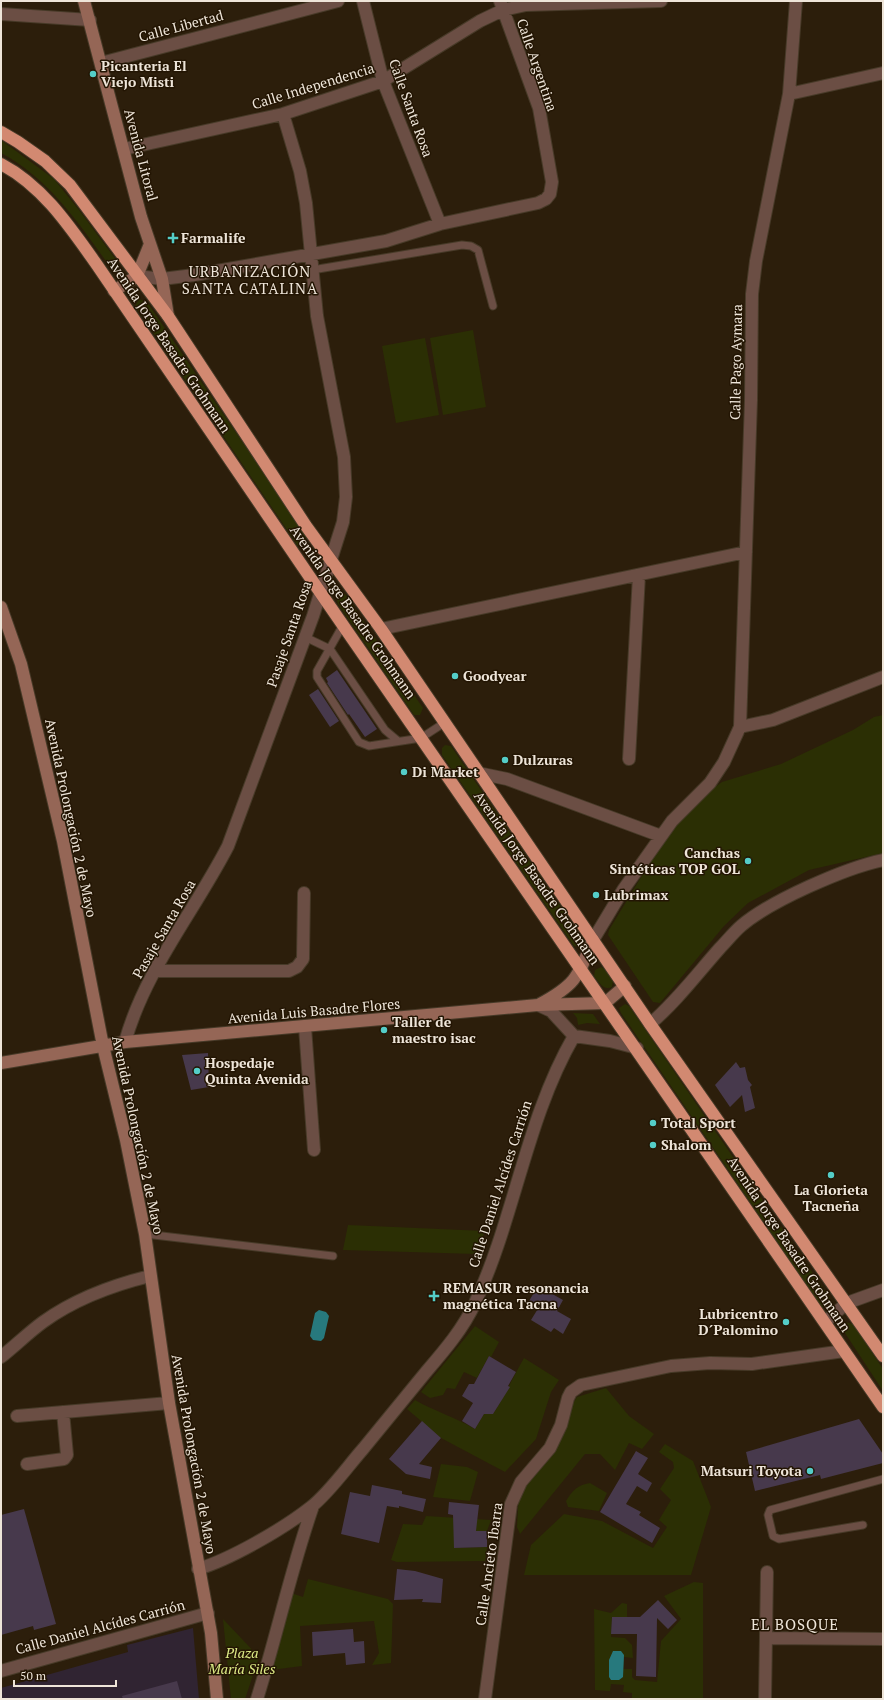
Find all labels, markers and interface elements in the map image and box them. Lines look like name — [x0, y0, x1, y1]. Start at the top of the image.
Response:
street label: Calle Libertad — [136, 5, 226, 46]
street label: Calle Argentina — [513, 16, 562, 114]
place label: Picanteria El Viejo Misti — [101, 56, 187, 91]
street label: Calle Santa Rosa — [385, 56, 438, 159]
street label: Calle Independencia — [249, 58, 376, 113]
marker: Picanteria El Viejo Misti — [88, 69, 98, 79]
street label: Avenida Litoral — [120, 107, 163, 203]
place label: Farmalife — [181, 228, 246, 247]
marker: Farmalife — [168, 233, 178, 243]
street label: Avenida Jorge Basadre Grohmann — [103, 253, 236, 437]
district label: URBANIZACIÓN SANTA CATALINA — [182, 261, 318, 298]
street label: Calle Pago Aymara — [725, 304, 746, 420]
street label: Avenida Jorge Basadre Grohmann — [286, 521, 421, 703]
street label: Pasaje Santa Rosa — [261, 578, 316, 689]
place label: Goodyear — [463, 666, 526, 685]
marker: Goodyear — [450, 671, 460, 681]
street label: Avenida Prolongación 2 de Mayo — [41, 717, 102, 919]
place label: Dulzuras — [513, 750, 573, 769]
marker: Dulzuras — [500, 755, 510, 765]
place label: Di Market — [412, 762, 479, 781]
marker: Di Market — [399, 767, 409, 777]
street label: Avenida Jorge Basadre Grohmann — [470, 787, 605, 969]
place label: Canchas Sintéticas TOP GOL — [610, 843, 740, 878]
marker: Canchas Sintéticas TOP GOL — [743, 856, 753, 866]
street label: Pasaje Santa Rosa — [128, 876, 200, 982]
place label: Lubrimax — [604, 885, 669, 904]
marker: Lubrimax — [591, 890, 601, 900]
street label: Avenida Luis Basadre Flores — [227, 993, 401, 1028]
place label: Taller de maestro isac — [392, 1012, 476, 1047]
marker: Taller de maestro isac — [379, 1025, 389, 1035]
street label: Avenida Prolongación 2 de Mayo — [108, 1034, 169, 1236]
place label: Hospedaje Quinta Avenida — [205, 1053, 309, 1088]
marker: Hospedaje Quinta Avenida — [192, 1066, 202, 1076]
street label: Calle Daniel Alcídes Carrión — [463, 1097, 536, 1270]
place label: Total Sport — [661, 1113, 736, 1132]
marker: Total Sport — [648, 1118, 658, 1128]
place label: Shalom — [661, 1135, 712, 1154]
marker: Shalom — [648, 1140, 658, 1150]
street label: Avenida Jorge Basadre Grohmann — [723, 1152, 856, 1336]
marker: La Glorieta Tacneña — [826, 1170, 836, 1180]
place label: La Glorieta Tacneña — [794, 1180, 868, 1215]
place label: REMASUR resonancia magnética Tacna — [443, 1278, 589, 1313]
marker: REMASUR resonancia magnética Tacna — [428, 1290, 440, 1302]
place label: Lubricentro D´Palomino — [698, 1304, 778, 1339]
marker: Lubricentro D´Palomino — [781, 1317, 791, 1327]
street label: Avenida Prolongación 2 de Mayo — [168, 1353, 221, 1555]
place label: Matsuri Toyota — [701, 1461, 802, 1480]
marker: Matsuri Toyota — [805, 1466, 815, 1476]
street label: Calle Ancieto Ibarra — [470, 1501, 507, 1627]
street label: Calle Daniel Alcídes Carrión — [13, 1595, 187, 1658]
district label: EL BOSQUE — [751, 1614, 839, 1634]
park label: Plaza María Siles — [208, 1643, 276, 1678]
scale bar — [14, 1662, 116, 1688]
text: 50 m — [20, 1668, 47, 1683]

